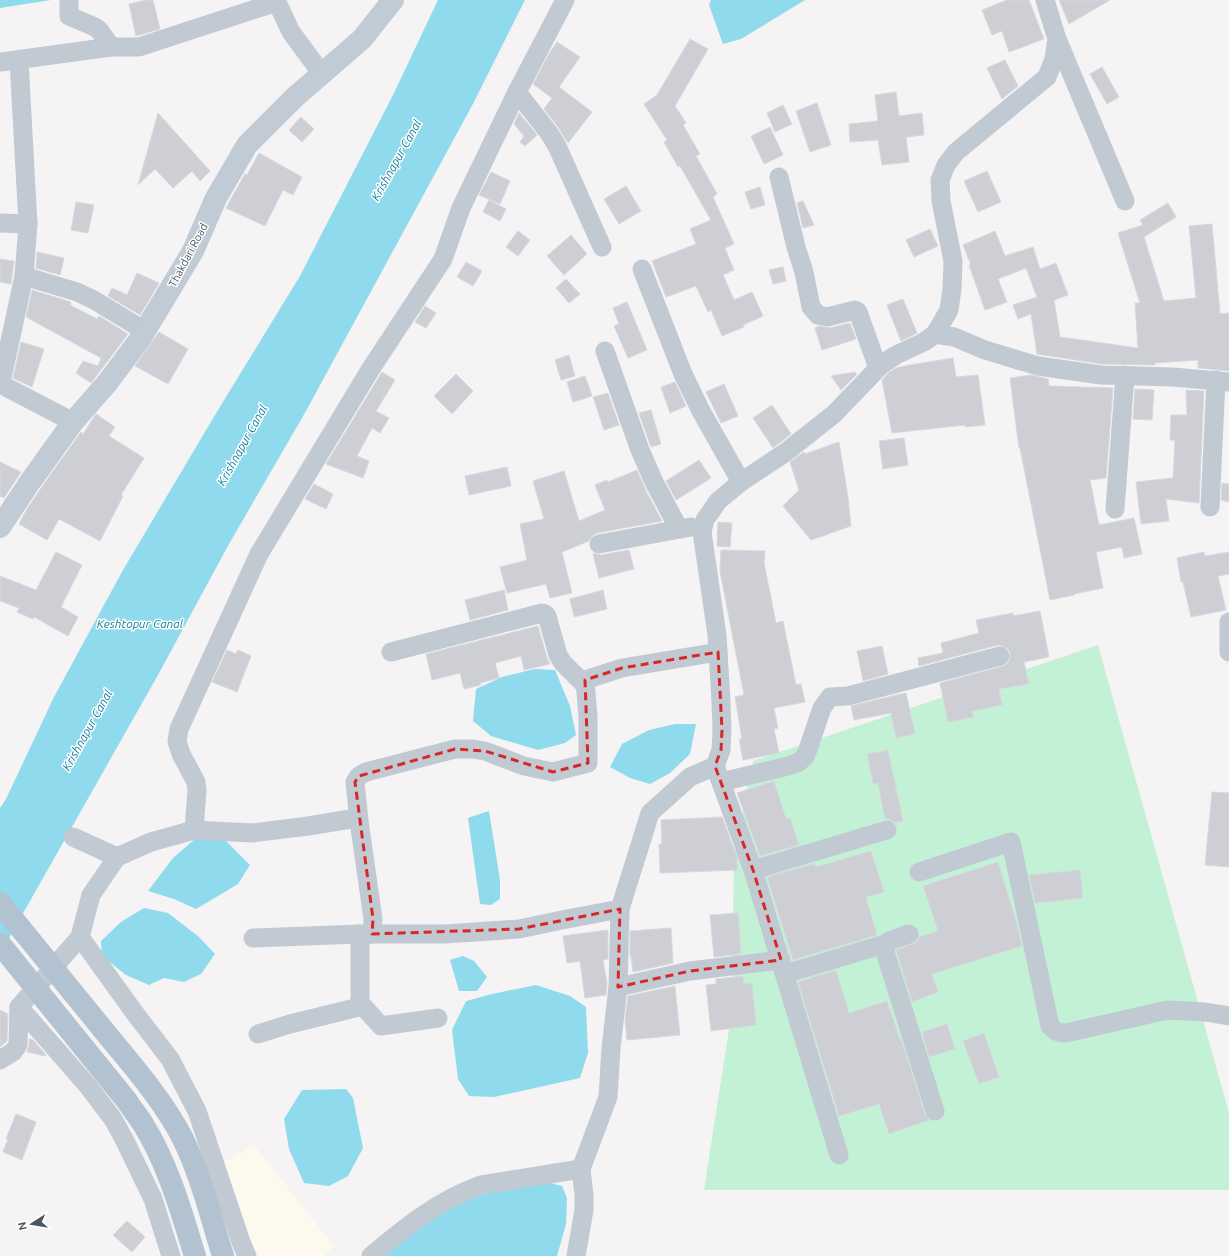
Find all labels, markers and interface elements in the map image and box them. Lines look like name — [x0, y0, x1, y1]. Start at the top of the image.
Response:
water label: Krishnapur Canal — [368, 117, 424, 203]
street label: Thakdari Road — [166, 221, 210, 289]
water label: Krishnapur Canal — [214, 402, 270, 488]
water label: Keshtopur Canal — [97, 617, 184, 630]
water label: Krishnapur Canal — [59, 687, 115, 773]
north arrow — [12, 1204, 52, 1244]
text: N — [15, 1221, 29, 1231]

